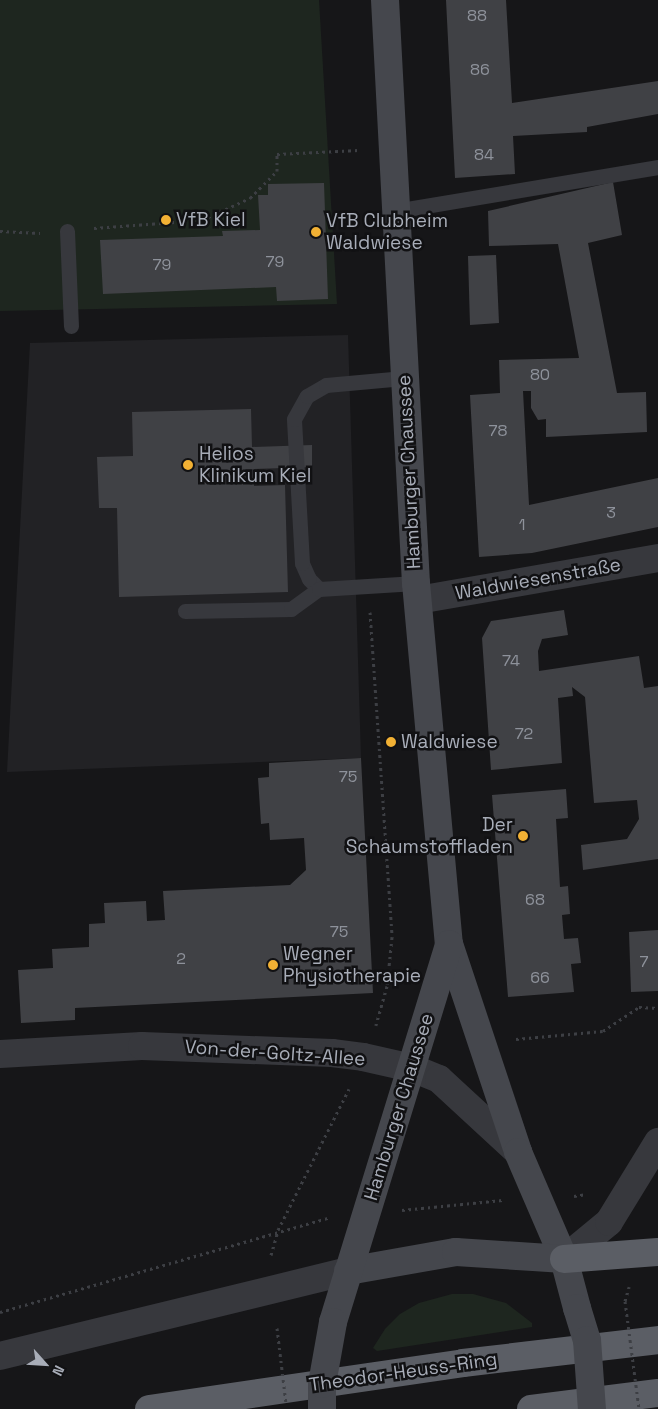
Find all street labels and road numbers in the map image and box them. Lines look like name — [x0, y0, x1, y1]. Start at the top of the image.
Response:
street label: Hamburger Chaussee — [393, 374, 425, 570]
street label: Waldwiesenstraße — [453, 553, 623, 605]
street label: Hamburger Chaussee — [360, 1011, 438, 1203]
street label: Von-der-Goltz-Allee — [184, 1035, 366, 1071]
street label: Theodor-Heuss-Ring — [307, 1348, 499, 1396]

